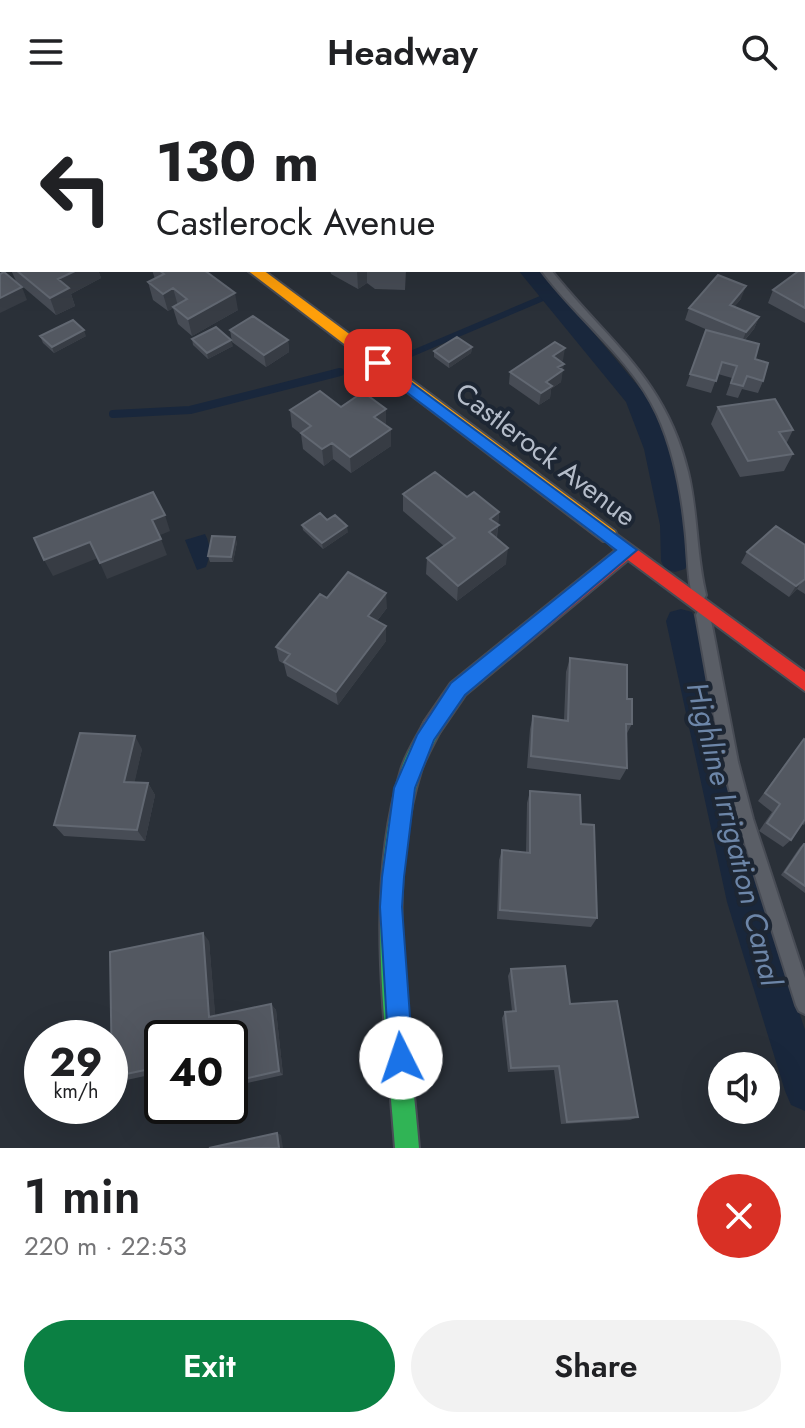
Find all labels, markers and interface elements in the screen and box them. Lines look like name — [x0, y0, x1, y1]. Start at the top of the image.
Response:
text: Headway — [327, 26, 478, 78]
icon: menu — [24, 30, 68, 74]
icon: search — [737, 30, 781, 74]
text: 130 m — [156, 121, 319, 202]
icon: left — [24, 136, 128, 240]
text: Castlerock Avenue — [156, 196, 435, 248]
pin — [344, 329, 412, 397]
icon: arrive — [356, 341, 400, 385]
street label: Castlerock Avenue — [447, 373, 645, 536]
water label: Highline Irrigation Canal — [676, 678, 793, 991]
position arrow — [359, 1016, 443, 1100]
speed limit sign: 40 — [144, 1020, 248, 1124]
text: 29 — [50, 1033, 103, 1091]
map controls — [708, 1052, 780, 1124]
button: sound — [708, 1052, 780, 1124]
text: km/h — [53, 1077, 99, 1106]
text: 1 min — [24, 1162, 141, 1231]
button: close — [697, 1174, 781, 1258]
text: 220 m · 22:53 — [24, 1227, 187, 1265]
button: Exit — [24, 1320, 395, 1412]
button: Share — [411, 1320, 781, 1412]

